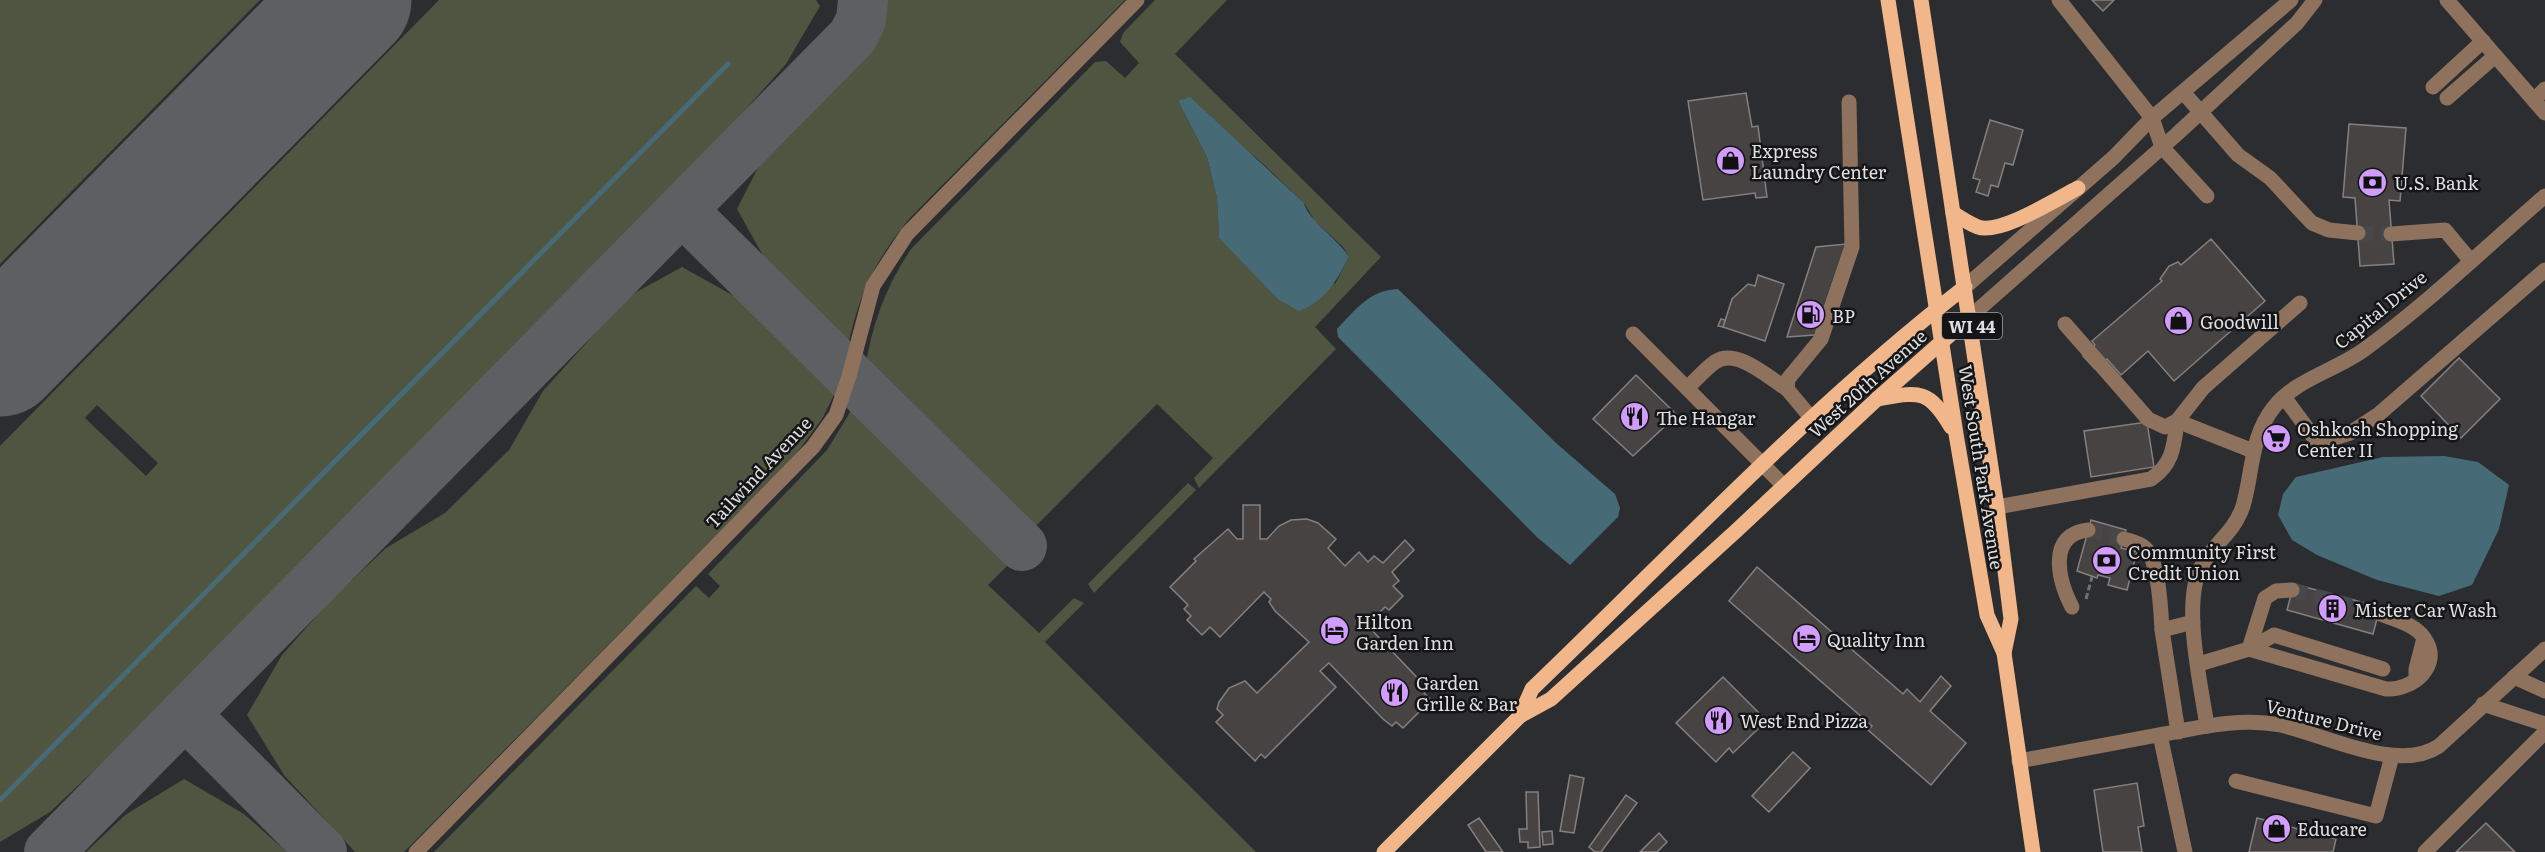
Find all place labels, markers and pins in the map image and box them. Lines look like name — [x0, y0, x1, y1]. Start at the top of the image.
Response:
place label: Express Laundry Center — [1751, 137, 1887, 185]
shop icon: Express Laundry Center — [1714, 144, 1746, 176]
bank icon: U.S. Bank — [2357, 166, 2389, 198]
place label: U.S. Bank — [2394, 169, 2480, 196]
fuel station icon: BP — [1795, 299, 1827, 331]
place label: BP — [1832, 302, 1855, 329]
shop icon: Goodwill — [2163, 305, 2195, 337]
place label: Goodwill — [2200, 308, 2279, 335]
restaurant icon: The Hangar — [1619, 401, 1651, 433]
place label: The Hangar — [1656, 404, 1756, 431]
place label: Oshkosh Shopping Center II — [2297, 415, 2459, 463]
supermarket icon: Oshkosh Shopping Center II — [2260, 422, 2292, 454]
place label: Community First Credit Union — [2128, 538, 2277, 586]
bank icon: Community First Credit Union — [2091, 545, 2123, 577]
building icon: Mister Car Wash — [2317, 593, 2349, 625]
place label: Mister Car Wash — [2354, 596, 2497, 623]
place label: Hilton Garden Inn — [1356, 608, 1454, 656]
hotel icon: Hilton Garden Inn — [1319, 615, 1351, 647]
hotel icon: Quality Inn — [1790, 623, 1822, 655]
place label: Quality Inn — [1827, 626, 1926, 653]
place label: Garden Grille & Bar — [1416, 669, 1517, 717]
restaurant icon: Garden Grille & Bar — [1379, 676, 1411, 708]
restaurant icon: West End Pizza — [1703, 704, 1735, 736]
place label: West End Pizza — [1740, 707, 1868, 734]
shop icon: Educare — [2260, 812, 2292, 844]
place label: Educare — [2297, 815, 2367, 842]

